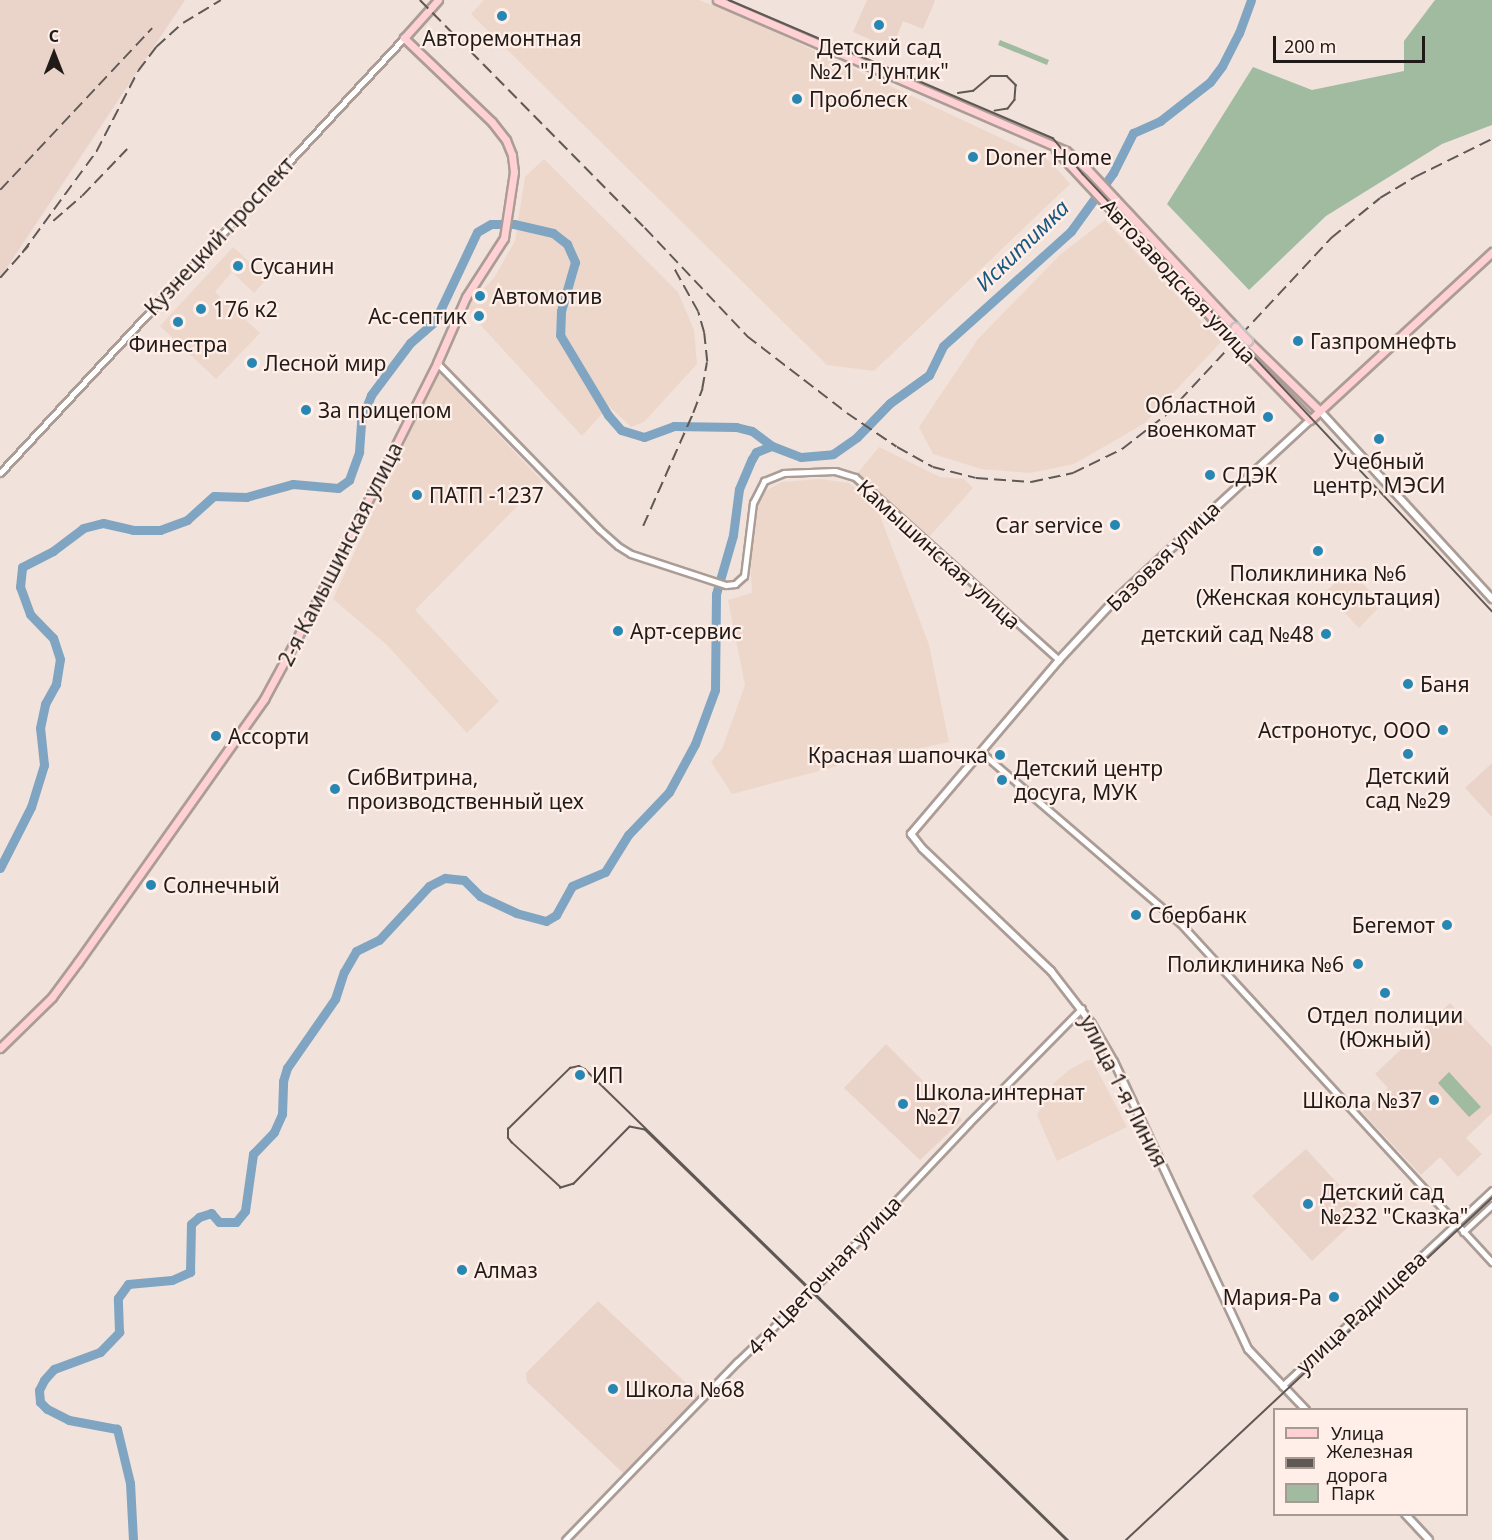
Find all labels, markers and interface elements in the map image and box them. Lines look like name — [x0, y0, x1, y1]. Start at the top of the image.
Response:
marker: Авторемонтная — [495, 9, 509, 23]
marker: Детский сад №21 "Лунтик" — [872, 18, 886, 32]
north arrow — [24, 24, 84, 84]
scale bar — [1276, 24, 1428, 62]
text: С — [49, 25, 59, 47]
place label: Авторемонтная — [422, 25, 582, 51]
place label: Детский сад №21 "Лунтик" — [809, 34, 949, 84]
text: 200 m — [1284, 34, 1336, 58]
place label: Проблеск — [809, 86, 908, 112]
marker: Проблеск — [790, 92, 804, 106]
place label: Doner Home — [985, 144, 1112, 170]
marker: Doner Home — [966, 150, 980, 164]
street label: Кузнецкий проспект — [139, 152, 299, 320]
water label: Искитимка — [970, 194, 1074, 296]
street label: Автозаводская улица — [1096, 194, 1262, 368]
place label: Сусанин — [250, 253, 334, 279]
marker: Сусанин — [231, 259, 245, 273]
place label: Автомотив — [492, 283, 602, 309]
marker: Автомотив — [473, 289, 487, 303]
place label: 176 к2 — [213, 296, 278, 322]
marker: 176 к2 — [194, 302, 208, 316]
place label: Ас-септик — [368, 303, 467, 329]
marker: Ас-септик — [472, 309, 486, 323]
marker: Финестра — [171, 315, 185, 329]
place label: Газпромнефть — [1310, 328, 1457, 354]
place label: Финестра — [128, 331, 228, 357]
marker: Газпромнефть — [1291, 334, 1305, 348]
place label: Лесной мир — [264, 350, 386, 376]
marker: Лесной мир — [245, 356, 259, 370]
place label: Областной военкомат — [1145, 392, 1256, 442]
place label: За прицепом — [318, 397, 452, 423]
marker: За прицепом — [299, 403, 313, 417]
marker: Областной военкомат — [1261, 410, 1275, 424]
marker: Учебный центр, МЭСИ — [1372, 432, 1386, 446]
street label: 2-я Камышинская улица — [273, 438, 407, 670]
place label: Учебный центр, МЭСИ — [1313, 448, 1445, 498]
place label: СДЭК — [1222, 462, 1277, 488]
marker: СДЭК — [1203, 468, 1217, 482]
street label: Камышинская улица — [852, 474, 1026, 634]
place label: ПАТП -1237 — [429, 482, 544, 508]
marker: ПАТП -1237 — [410, 488, 424, 502]
street label: Базовая улица — [1101, 496, 1225, 616]
place label: Car service — [995, 512, 1103, 538]
marker: Car service — [1108, 518, 1122, 532]
marker: Поликлиника №6 (Женская консультация) — [1311, 544, 1325, 558]
place label: Поликлиника №6 (Женская консультация) — [1196, 560, 1440, 610]
place label: Арт-сервис — [630, 618, 742, 644]
place label: детский сад №48 — [1142, 621, 1314, 647]
marker: Арт-сервис — [611, 624, 625, 638]
marker: детский сад №48 — [1319, 627, 1333, 641]
place label: Баня — [1420, 671, 1470, 697]
marker: Баня — [1401, 677, 1415, 691]
place label: Астронотус, ООО — [1258, 717, 1431, 743]
place label: Ассорти — [228, 723, 309, 749]
marker: Астронотус, ООО — [1436, 723, 1450, 737]
marker: Ассорти — [209, 729, 223, 743]
place label: Красная шапочка — [808, 742, 988, 768]
marker: Детский сад №29 — [1401, 747, 1415, 761]
marker: Красная шапочка — [993, 748, 1007, 762]
place label: Детский центр досуга, МУК — [1014, 755, 1163, 805]
place label: Детский сад №29 — [1365, 763, 1451, 813]
place label: СибВитрина, производственный цех — [347, 764, 584, 814]
marker: Детский центр досуга, МУК — [995, 773, 1009, 787]
marker: СибВитрина, производственный цех — [328, 782, 342, 796]
place label: Солнечный — [163, 872, 280, 898]
marker: Солнечный — [144, 878, 158, 892]
place label: Сбербанк — [1148, 902, 1247, 928]
marker: Сбербанк — [1129, 908, 1143, 922]
place label: Бегемот — [1352, 912, 1435, 938]
marker: Бегемот — [1440, 918, 1454, 932]
place label: Поликлиника №6 — [1167, 951, 1344, 977]
marker: Поликлиника №6 — [1349, 955, 1367, 973]
marker: Отдел полиции (Южный) — [1378, 986, 1392, 1000]
place label: Отдел полиции (Южный) — [1307, 1002, 1463, 1052]
street label: улица 1-я Линия — [1075, 1011, 1173, 1171]
place label: ИП — [592, 1062, 623, 1088]
marker: ИП — [573, 1068, 587, 1082]
place label: Школа-интернат №27 — [915, 1079, 1085, 1129]
place label: Школа №37 — [1302, 1087, 1422, 1113]
marker: Школа №37 — [1427, 1093, 1441, 1107]
marker: Школа-интернат №27 — [896, 1097, 910, 1111]
place label: Детский сад №232 "Сказка" — [1320, 1179, 1468, 1229]
street label: 4-я Цветочная улица — [742, 1190, 906, 1360]
marker: Детский сад №232 "Сказка" — [1301, 1197, 1315, 1211]
street label: улица Радищева — [1291, 1245, 1431, 1379]
place label: Алмаз — [474, 1257, 538, 1283]
marker: Алмаз — [455, 1263, 469, 1277]
place label: Мария-Ра — [1223, 1284, 1322, 1310]
marker: Мария-Ра — [1327, 1290, 1341, 1304]
place label: Школа №68 — [625, 1376, 745, 1402]
marker: Школа №68 — [606, 1382, 620, 1396]
legend — [1273, 1408, 1468, 1516]
text: Улица — [1331, 1421, 1384, 1445]
text: Железная дорога — [1327, 1439, 1413, 1487]
text: Парк — [1331, 1481, 1375, 1505]

